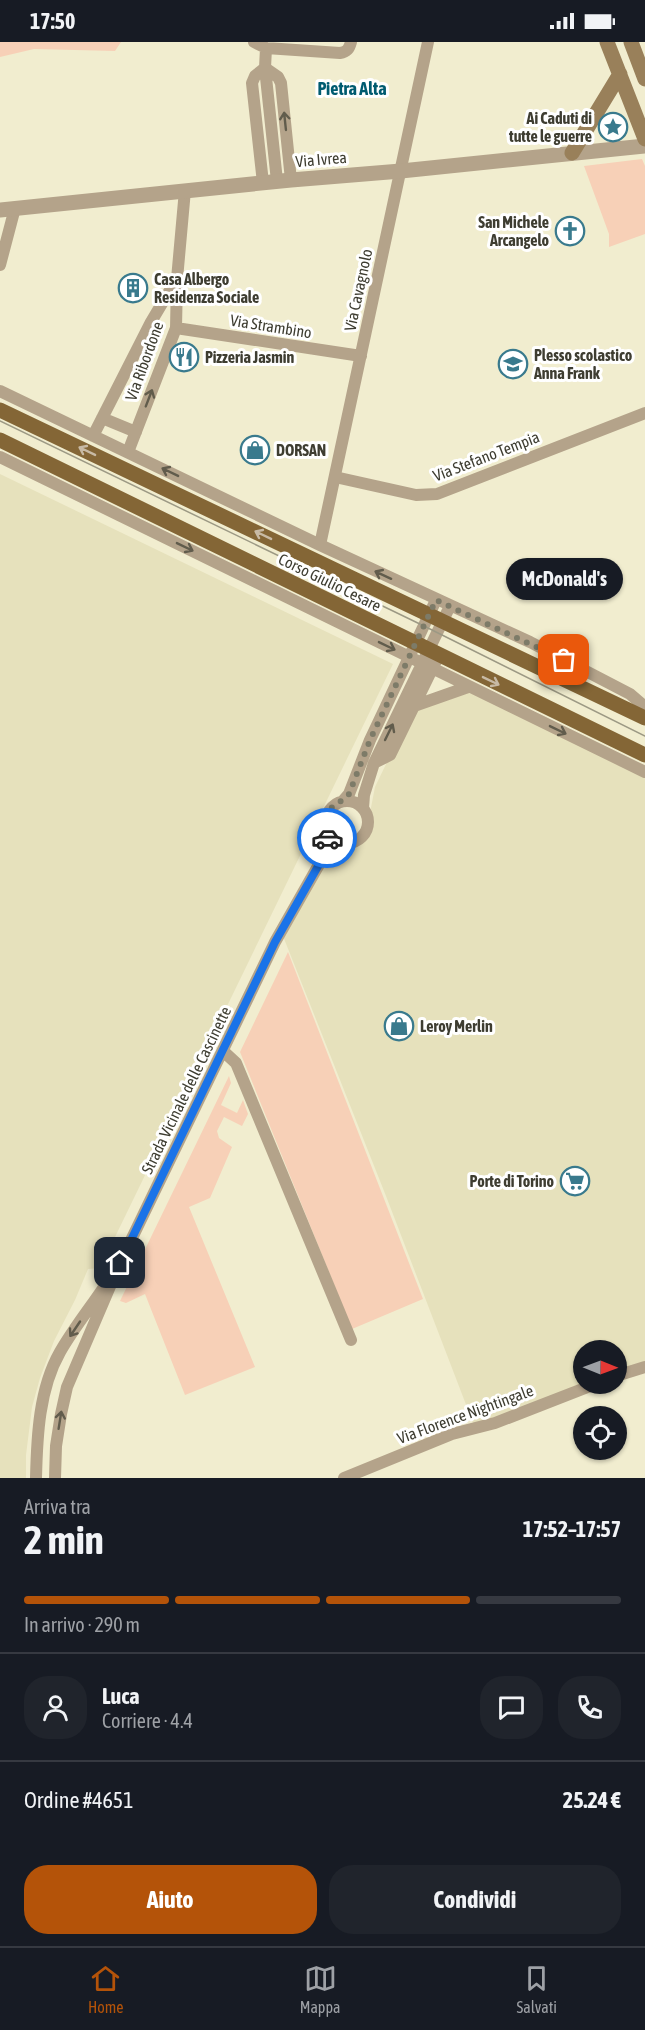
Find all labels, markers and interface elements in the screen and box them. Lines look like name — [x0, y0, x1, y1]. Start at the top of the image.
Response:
text: 17:50 — [30, 8, 75, 34]
district label: Pietra Alta — [317, 78, 387, 99]
place label: Ai Caduti di tutte le guerre — [508, 109, 592, 145]
place icon: Ai Caduti di tutte le guerre — [597, 111, 629, 143]
one-way arrow — [279, 112, 290, 132]
street label: Via Ivrea — [295, 148, 347, 170]
place label: San Michele Arcangelo — [478, 213, 549, 249]
church icon: San Michele Arcangelo — [554, 215, 586, 247]
street label: Via Cavagnolo — [341, 247, 376, 333]
place label: Casa Albergo Residenza Sociale — [154, 270, 259, 306]
building icon: Casa Albergo Residenza Sociale — [117, 272, 149, 304]
street label: Via Strambino — [229, 311, 313, 341]
street label: Via Ribordone — [121, 319, 167, 403]
restaurant icon: Pizzeria Jasmin — [168, 341, 200, 373]
place label: Plesso scolastico Anna Frank — [533, 346, 633, 382]
place label: Pizzeria Jasmin — [205, 348, 294, 366]
school or university icon: Plesso scolastico Anna Frank — [497, 348, 529, 380]
one-way arrow — [144, 389, 155, 408]
street label: Via Stefano Tempia — [430, 427, 542, 485]
shop icon: DORSAN — [239, 434, 271, 466]
place label: DORSAN — [276, 441, 326, 459]
one-way arrow — [78, 445, 96, 457]
one-way arrow — [161, 466, 179, 478]
one-way arrow — [254, 529, 272, 541]
one-way arrow — [175, 542, 193, 554]
street label: Corso Giulio Cesare — [276, 549, 384, 615]
callout: McDonald's — [506, 558, 622, 600]
text: McDonald's — [522, 567, 607, 590]
one-way arrow — [375, 568, 393, 580]
pin — [538, 634, 589, 685]
one-way arrow — [378, 641, 396, 653]
icon: bag — [547, 643, 580, 676]
one-way arrow — [482, 676, 500, 687]
one-way arrow — [384, 723, 396, 741]
one-way arrow — [549, 725, 567, 737]
courier — [297, 808, 357, 868]
icon: car — [311, 822, 344, 855]
street label: Strada Vicinale delle Cascinette — [138, 1003, 234, 1177]
shop icon: Leroy Merlin — [383, 1010, 415, 1042]
place label: Leroy Merlin — [420, 1017, 493, 1035]
supermarket icon: Porte di Torino — [559, 1165, 591, 1197]
place label: Porte di Torino — [470, 1172, 554, 1190]
pin — [94, 1237, 145, 1288]
icon: home — [103, 1246, 136, 1279]
one-way arrow — [69, 1320, 81, 1337]
north arrow — [573, 1340, 627, 1394]
map controls — [573, 1340, 627, 1460]
street label: Via Florence Nightingale — [395, 1381, 536, 1448]
button: locate — [573, 1406, 627, 1460]
one-way arrow — [55, 1410, 66, 1430]
text: Arriva tra — [24, 1495, 91, 1518]
text: 17:52–17:57 — [523, 1516, 621, 1542]
text: 2 min — [24, 1518, 104, 1562]
text: In arrivo · 290 m — [24, 1613, 140, 1636]
button: person — [24, 1676, 87, 1739]
button: chat — [480, 1676, 543, 1739]
button: phone — [558, 1676, 621, 1739]
text: Luca — [102, 1683, 140, 1709]
text: Corriere · 4.4 — [102, 1709, 193, 1732]
text: Ordine #4651 — [24, 1787, 134, 1813]
text: 25.24 € — [563, 1787, 621, 1813]
button: Aiuto — [24, 1865, 317, 1934]
button: Condividi — [329, 1865, 621, 1934]
tab: Home — [88, 1962, 124, 2016]
tab: Mappa — [300, 1962, 340, 2016]
tab: Salvati — [517, 1962, 557, 2016]

